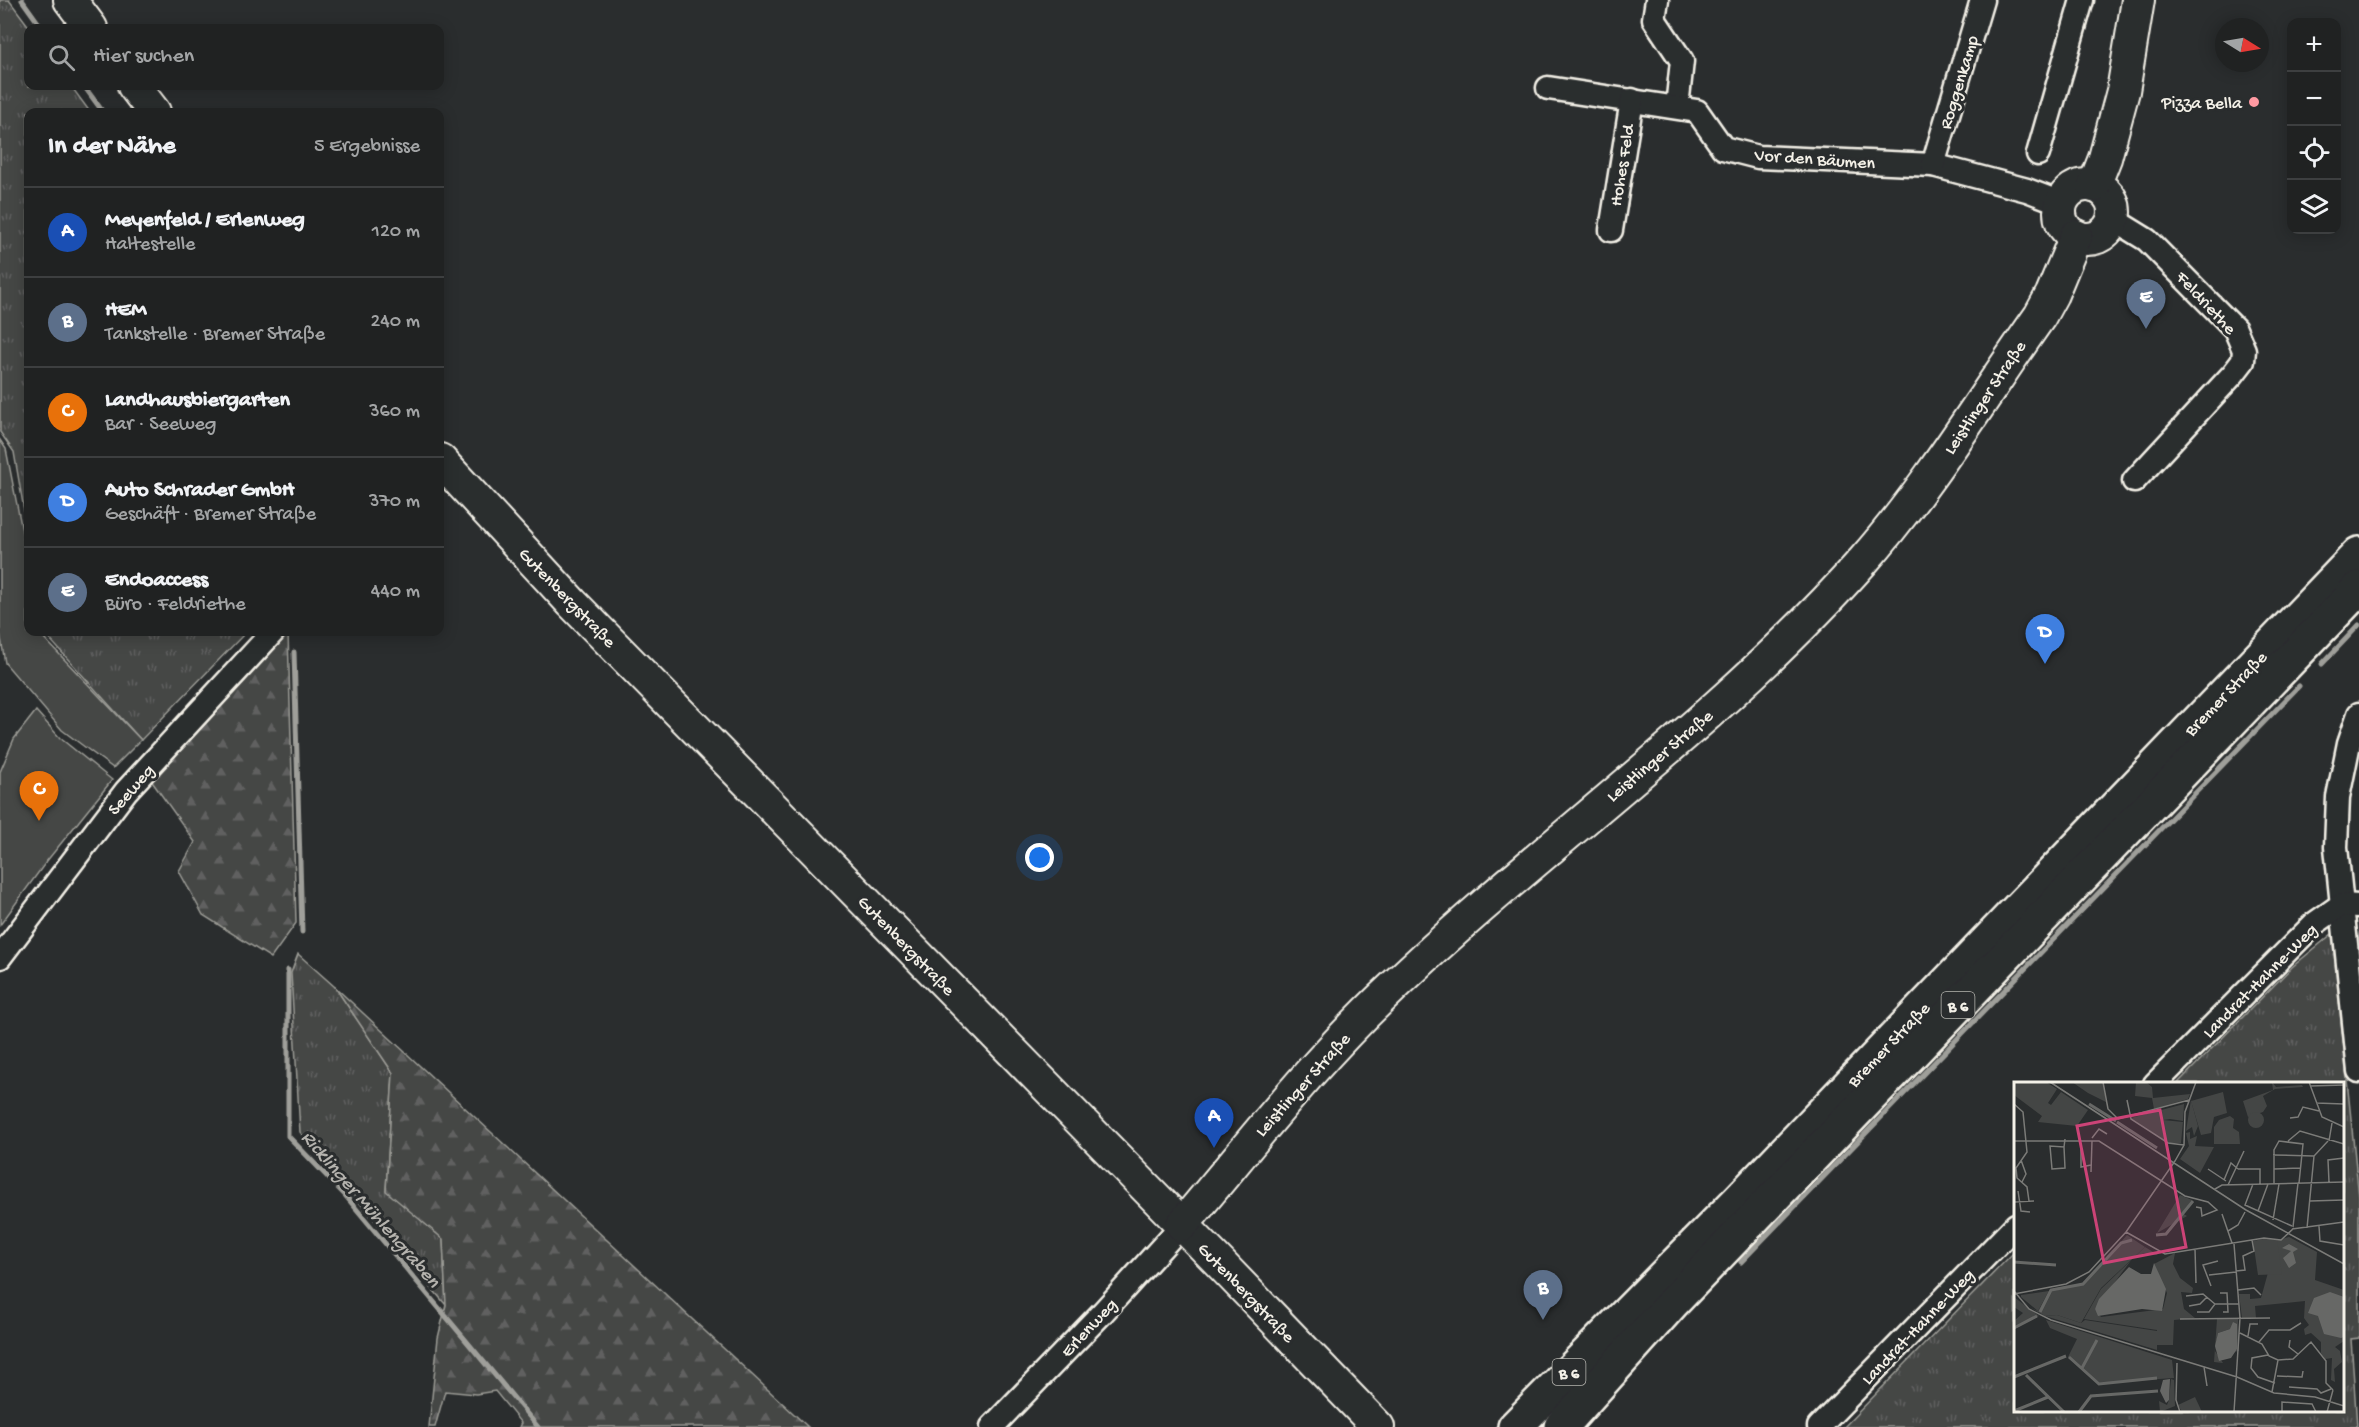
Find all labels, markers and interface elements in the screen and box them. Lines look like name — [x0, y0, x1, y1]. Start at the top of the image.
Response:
north arrow — [2215, 18, 2269, 72]
map controls — [2287, 18, 2341, 234]
button: + — [2287, 18, 2341, 72]
search box — [24, 24, 444, 90]
street label: Roggenkamp — [1936, 33, 1985, 132]
icon: search — [45, 41, 78, 74]
text: Hier suchen — [93, 44, 194, 70]
button: − — [2287, 72, 2341, 126]
place label: Pizza Bella — [2161, 94, 2243, 115]
marker: Pizza Bella — [2247, 95, 2261, 109]
street label: Hohes Feld — [1607, 122, 1641, 208]
button: locate — [2287, 126, 2341, 180]
text: In der Nähe — [48, 132, 176, 163]
text: 5 Ergebnisse — [314, 136, 420, 159]
street label: Vor den Bäumen — [1753, 146, 1876, 175]
button: layers — [2287, 180, 2341, 234]
text: Meyenfeld / Erlenweg — [105, 208, 305, 234]
text: A — [62, 221, 73, 244]
text: 120 m — [372, 221, 420, 244]
text: Haltestelle — [105, 234, 195, 257]
street label: Feldriethe — [2170, 267, 2240, 340]
pin: E — [2126, 280, 2166, 329]
text: HEM — [105, 298, 147, 324]
text: B — [62, 311, 73, 334]
text: 240 m — [370, 311, 420, 334]
text: Tankstelle · Bremer Straße — [105, 324, 325, 347]
street label: Leistlinger Straße — [1940, 337, 2032, 459]
text: Landhausbiergarten — [105, 388, 290, 414]
text: C — [62, 401, 73, 424]
text: 360 m — [369, 401, 420, 424]
text: Bar · Seeweg — [105, 414, 216, 437]
text: Auto Schrader GmbH — [105, 478, 294, 504]
text: D — [61, 491, 74, 514]
text: 370 m — [369, 491, 420, 514]
text: Geschäft · Bremer Straße — [105, 504, 316, 527]
street label: Gutenbergstraße — [513, 544, 620, 654]
text: Endoaccess — [105, 568, 208, 594]
text: E — [61, 581, 74, 604]
text: 440 m — [371, 581, 420, 604]
text: Büro · Feldriethe — [105, 594, 245, 617]
pin: D — [2026, 614, 2064, 664]
street label: Bremer Straße — [2180, 647, 2273, 742]
street label: Leistlinger Straße — [1603, 706, 1719, 808]
street label: Seeweg — [104, 761, 160, 820]
pin: C — [20, 772, 58, 821]
your location — [1025, 843, 1054, 872]
street label: Gutenbergstraße — [852, 892, 959, 1002]
street label: Landrat-Hahne-Weg — [2199, 920, 2322, 1043]
road number: B 6 — [1942, 992, 1974, 1018]
street label: Bremer Straße — [1843, 998, 1936, 1093]
street label: Leistlinger Straße — [1252, 1029, 1357, 1142]
inset map — [2014, 1082, 2344, 1412]
pin: A — [1194, 1098, 1234, 1148]
water label: Ricklinger Mühlengraben — [295, 1127, 444, 1294]
street label: Gutenbergstraße — [1192, 1239, 1299, 1349]
street label: Landrat-Hahne-Weg — [1858, 1265, 1980, 1390]
pin: B — [1524, 1270, 1562, 1320]
street label: Erlenweg — [1057, 1295, 1122, 1363]
road number: B 6 — [1552, 1359, 1586, 1385]

